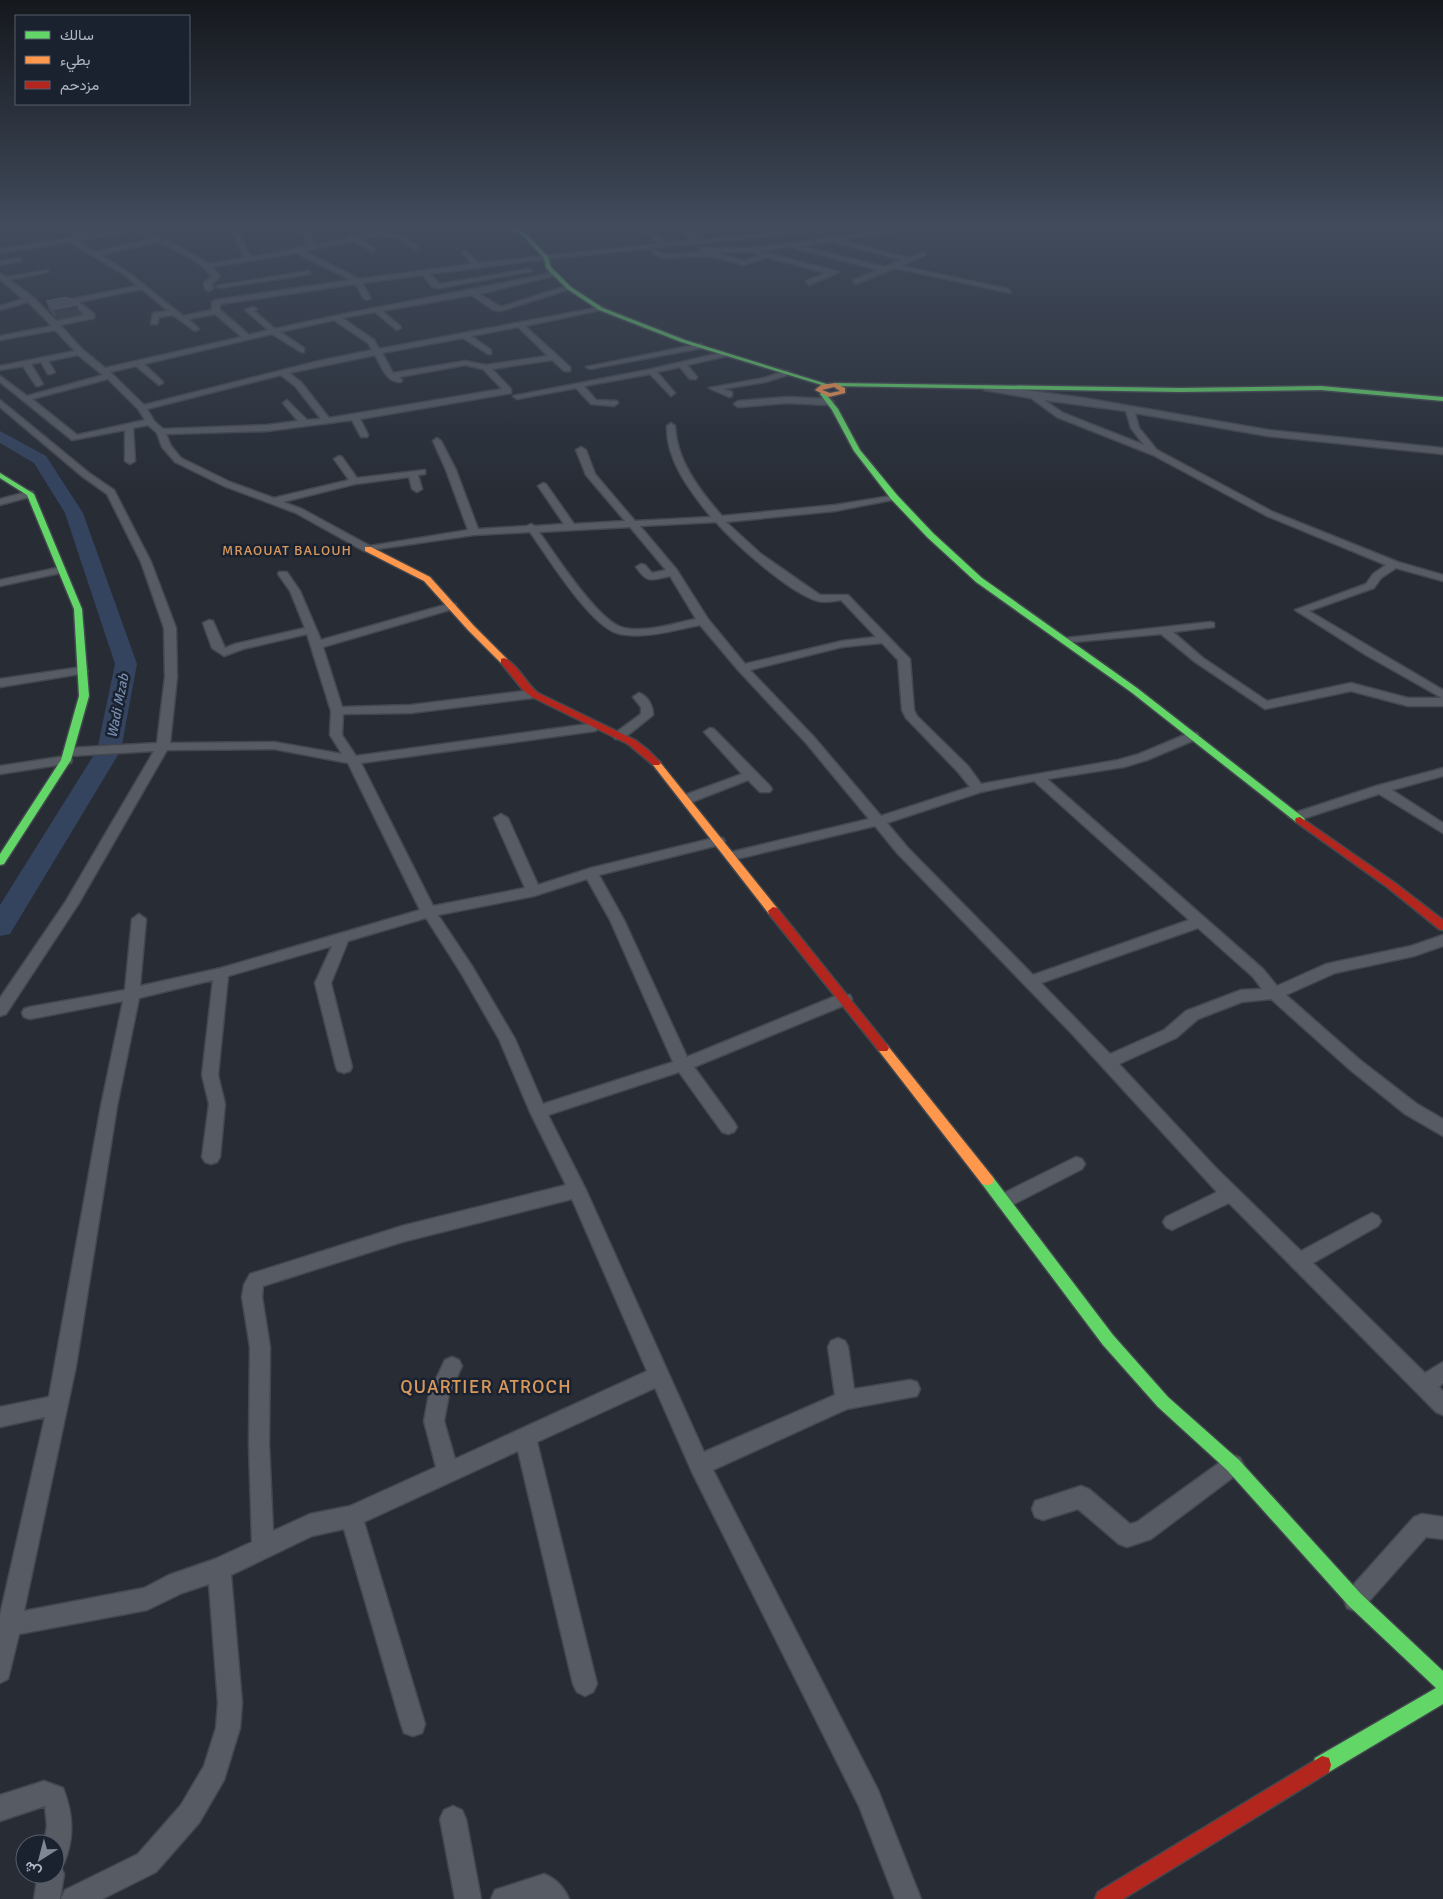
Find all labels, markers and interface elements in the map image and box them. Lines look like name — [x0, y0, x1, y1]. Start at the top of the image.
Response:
legend — [15, 15, 190, 105]
text: سالك — [60, 26, 94, 44]
text: بطيء — [60, 51, 90, 73]
text: مزدحم — [60, 76, 99, 95]
district label: MRAOUAT BALOUH — [222, 542, 352, 559]
water label: Wadi Mzab — [103, 672, 133, 739]
district label: QUARTIER ATROCH — [400, 1375, 572, 1399]
north arrow — [15, 1834, 65, 1884]
text: ش — [21, 1857, 44, 1881]

